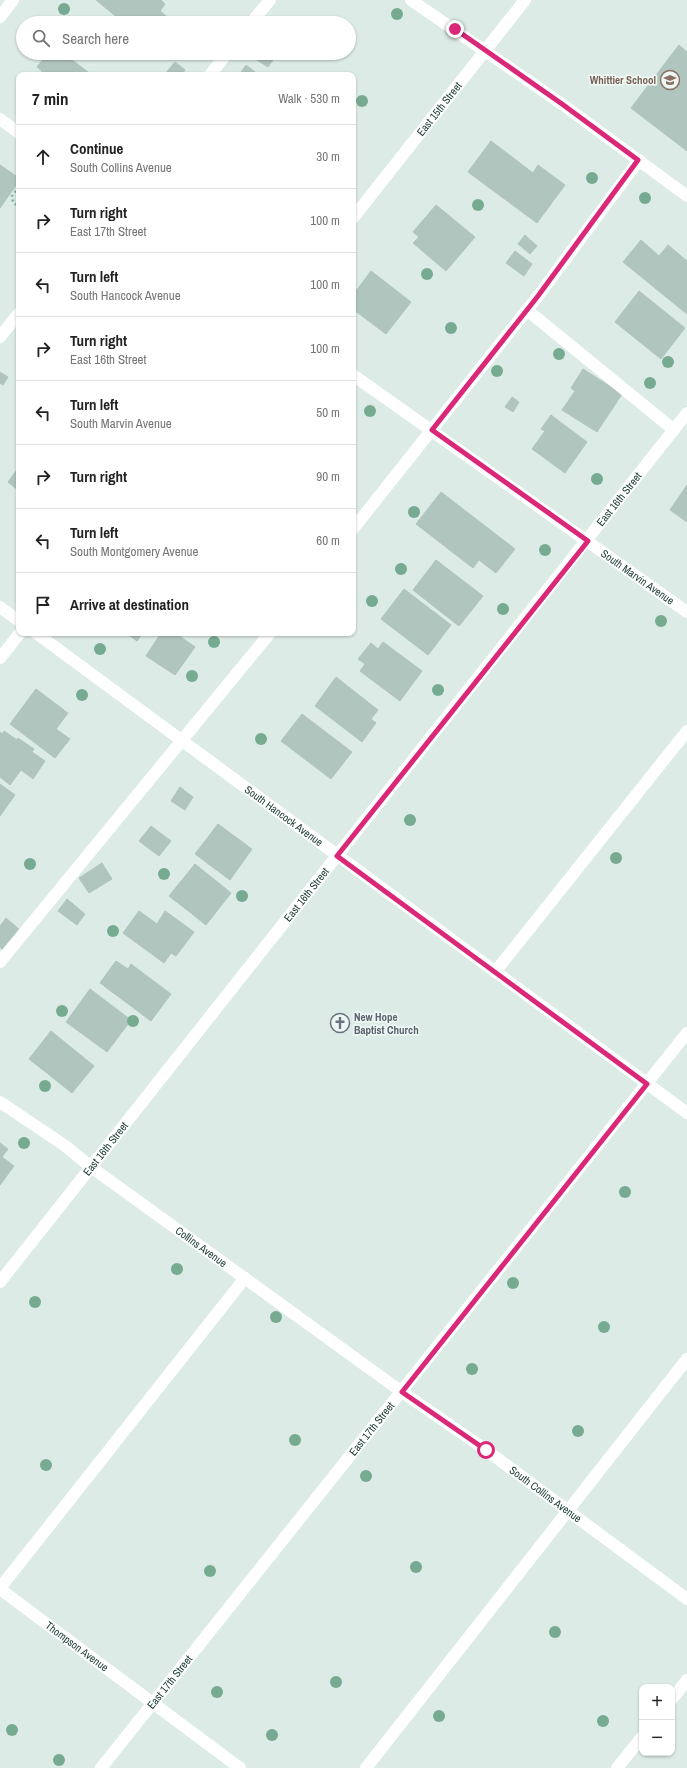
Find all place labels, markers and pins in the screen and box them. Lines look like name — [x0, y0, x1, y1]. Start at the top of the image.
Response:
school or university icon: Whittier School — [659, 69, 681, 91]
place label: Whittier School — [590, 73, 656, 87]
place label: New Hope Baptist Church — [354, 1010, 419, 1037]
church icon: New Hope Baptist Church — [329, 1012, 351, 1034]

